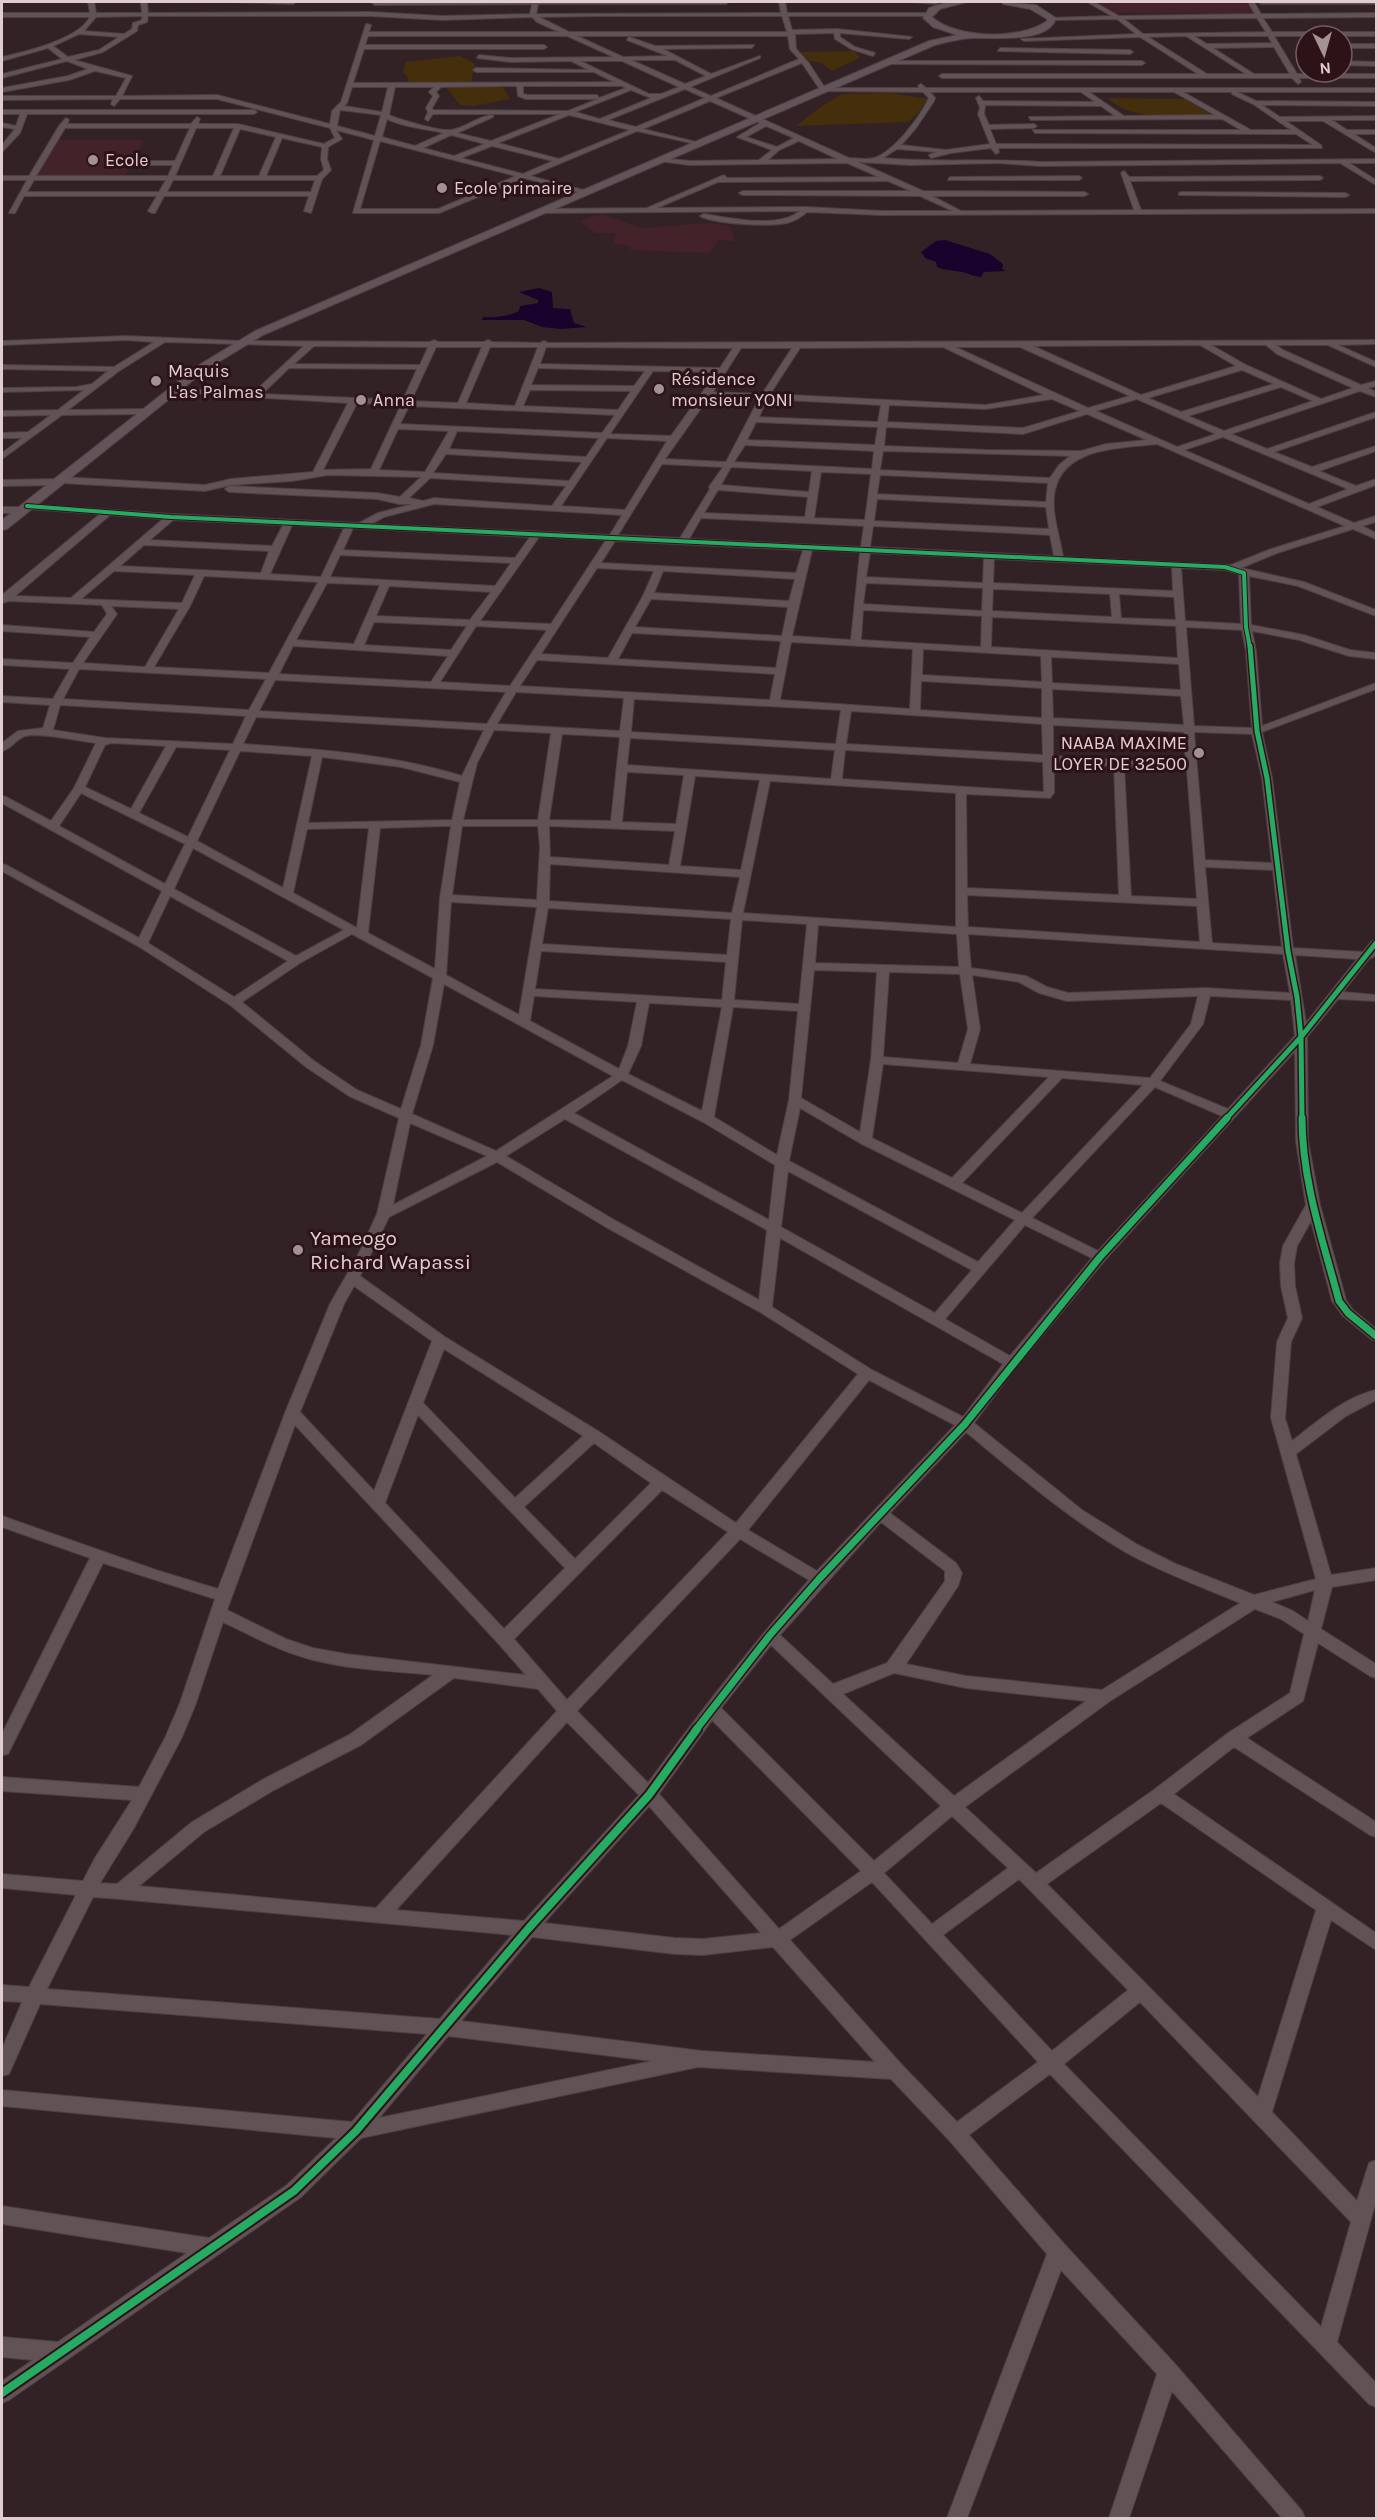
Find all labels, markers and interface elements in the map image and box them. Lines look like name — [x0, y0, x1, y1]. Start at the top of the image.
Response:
north arrow — [1294, 24, 1354, 84]
text: N — [1319, 58, 1332, 78]
place label: Ecole — [105, 149, 149, 171]
marker: Ecole — [86, 153, 100, 167]
place label: Ecole primaire — [454, 177, 572, 199]
marker: Ecole primaire — [435, 181, 449, 195]
place label: Maquis L'as Palmas — [168, 360, 264, 403]
place label: Résidence monsieur YONI — [671, 368, 793, 411]
marker: Maquis L'as Palmas — [149, 374, 163, 388]
marker: Résidence monsieur YONI — [652, 382, 666, 396]
place label: Anna — [373, 389, 415, 411]
marker: Anna — [354, 393, 368, 407]
place label: NAABA MAXIME LOYER DE 32500 — [1053, 732, 1187, 775]
marker: NAABA MAXIME LOYER DE 32500 — [1192, 746, 1206, 760]
place label: Yameogo Richard Wapassi — [310, 1226, 471, 1274]
marker: Yameogo Richard Wapassi — [291, 1243, 305, 1257]

